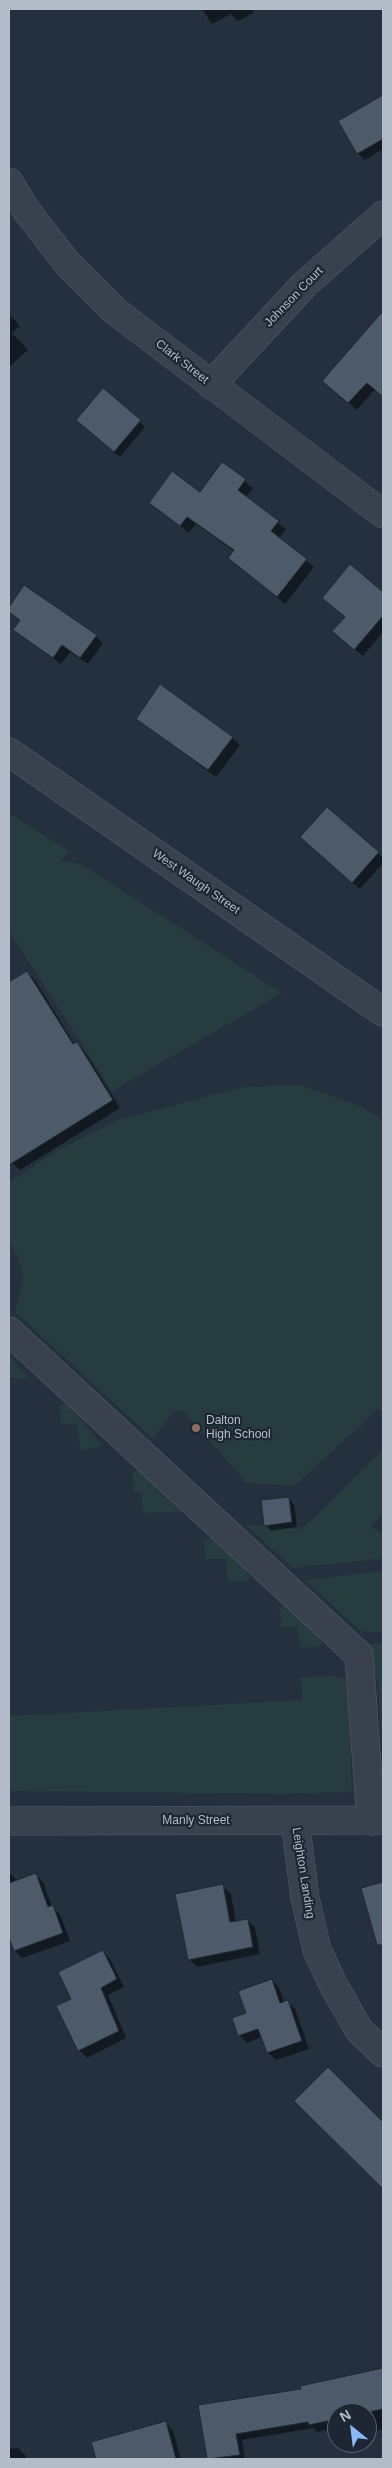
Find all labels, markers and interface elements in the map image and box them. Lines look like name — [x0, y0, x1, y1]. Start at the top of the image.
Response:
street label: Johnson Court — [262, 264, 326, 330]
street label: Clark Street — [153, 337, 211, 387]
street label: West Waugh Street — [150, 846, 242, 918]
place label: Dalton High School — [206, 1414, 271, 1442]
marker: Dalton High School — [190, 1422, 202, 1434]
street label: Manly Street — [162, 1814, 230, 1828]
street label: Leighton Landing — [289, 1826, 317, 1920]
north arrow — [327, 2403, 377, 2453]
text: N — [337, 2406, 354, 2425]

